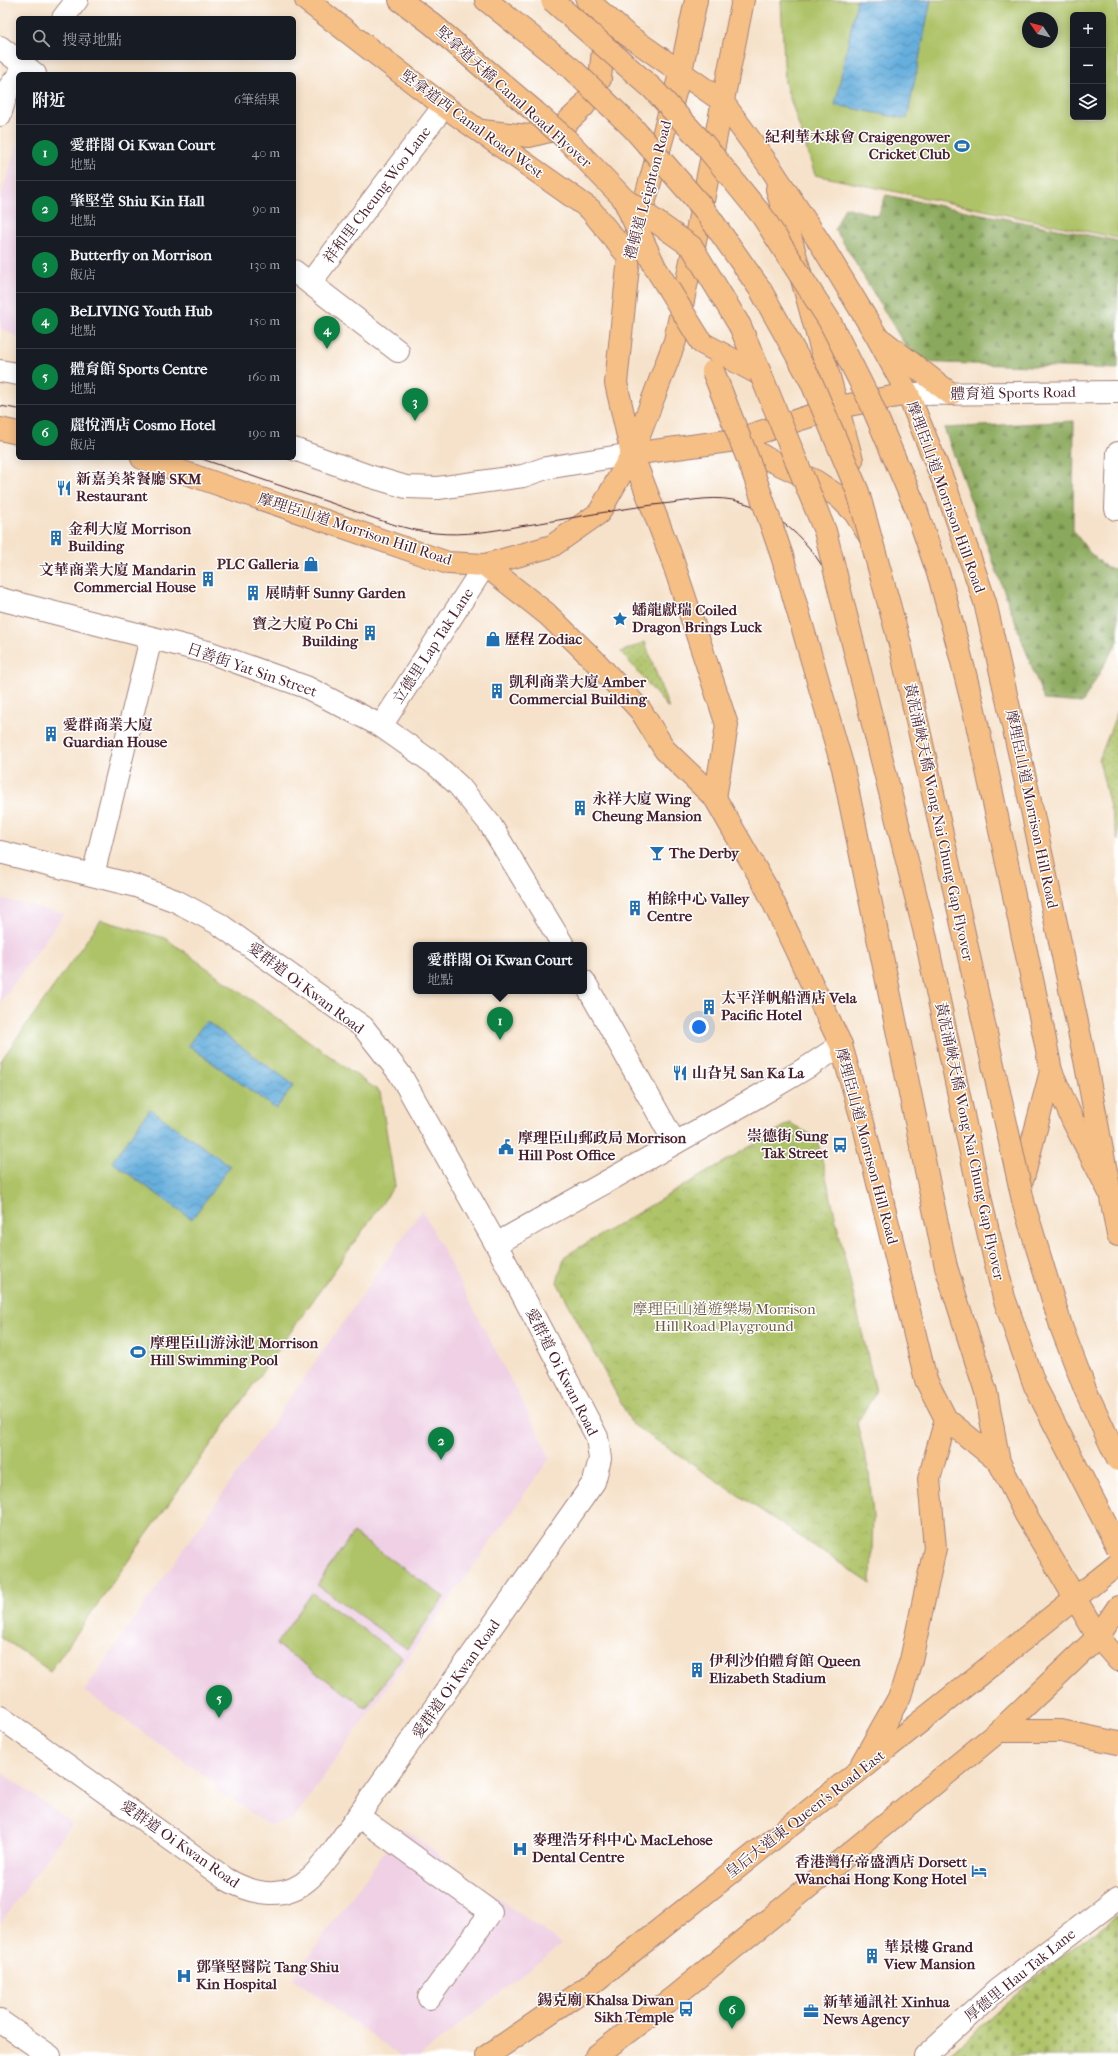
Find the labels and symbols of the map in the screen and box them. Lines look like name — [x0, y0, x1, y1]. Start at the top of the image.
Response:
north arrow — [1022, 12, 1058, 48]
street label: 堅拿道天橋 Canal Road Flyover — [433, 22, 596, 172]
street label: 堅拿道西 Canal Road West — [397, 66, 547, 182]
street label: 禮頓道 Leighton Road — [621, 118, 675, 262]
street label: 祥和里 Cheung Woo Lane — [320, 123, 435, 267]
place label: 紀利華木球會 Craigengower Cricket Club — [765, 128, 951, 163]
sports icon: 紀利華木球會 Craigengower Cricket Club — [953, 137, 971, 155]
pin: 4 — [314, 316, 340, 349]
street label: 體育道 Sports Road — [950, 383, 1077, 403]
pin: 3 — [402, 388, 428, 421]
street label: 摩理臣山道 Morrison Hill Road — [903, 399, 989, 596]
place label: 新嘉美茶餐廳 SKM Restaurant — [76, 470, 202, 505]
restaurant icon: 新嘉美茶餐廳 SKM Restaurant — [55, 479, 73, 497]
street label: 摩理臣山道 Morrison Hill Road — [256, 489, 455, 569]
place label: 金利大廈 Morrison Building — [68, 520, 191, 555]
building icon: 金利大廈 Morrison Building — [47, 529, 65, 547]
place label: PLC Galleria — [217, 555, 300, 573]
shop icon: PLC Galleria — [302, 555, 320, 573]
place label: 文華商業大廈 Mandarin Commercial House — [39, 561, 197, 596]
building icon: 文華商業大廈 Mandarin Commercial House — [199, 570, 217, 588]
building icon: 展晴軒 Sunny Garden — [244, 584, 262, 602]
place label: 展晴軒 Sunny Garden — [265, 584, 406, 602]
street label: 立德里 Lap Tak Lane — [389, 584, 477, 707]
place label: 蟠龍獻瑞 Coiled Dragon Brings Luck — [632, 601, 763, 636]
place icon: 蟠龍獻瑞 Coiled Dragon Brings Luck — [611, 610, 629, 628]
place label: 寶之大廈 Po Chi Building — [252, 615, 359, 650]
building icon: 寶之大廈 Po Chi Building — [361, 624, 379, 642]
shop icon: 歷程 Zodiac — [484, 630, 502, 648]
place label: 歷程 Zodiac — [505, 630, 583, 648]
street label: 日善街 Yat Sin Street — [185, 639, 320, 701]
place label: 凱利商業大廈 Amber Commercial Building — [509, 673, 648, 708]
street label: 黃泥涌峽天橋 Wong Nai Chung Gap Flyover — [901, 681, 977, 963]
building icon: 凱利商業大廈 Amber Commercial Building — [488, 682, 506, 700]
street label: 摩理臣山道 Morrison Hill Road — [1002, 708, 1062, 911]
place label: 愛群商業大廈 Guardian House — [63, 716, 168, 751]
building icon: 愛群商業大廈 Guardian House — [42, 725, 60, 743]
place label: 永祥大廈 Wing Cheung Mansion — [592, 790, 702, 825]
building icon: 永祥大廈 Wing Cheung Mansion — [571, 799, 589, 817]
bar icon: The Derby — [648, 844, 666, 862]
place label: The Derby — [668, 844, 740, 862]
place label: 柏餘中心 Valley Centre — [647, 890, 750, 925]
building icon: 柏餘中心 Valley Centre — [626, 899, 644, 917]
street label: 愛群道 Oi Kwan Road — [244, 938, 368, 1038]
place label: 太平洋帆船酒店 Vela Pacific Hotel — [721, 989, 858, 1024]
building icon: 太平洋帆船酒店 Vela Pacific Hotel — [700, 998, 718, 1016]
street label: 黃泥涌峽天橋 Wong Nai Chung Gap Flyover — [932, 1000, 1008, 1282]
pin: 1 — [487, 1007, 513, 1040]
your location — [689, 1017, 709, 1037]
street label: 摩理臣山道 Morrison Hill Road — [832, 1046, 902, 1247]
restaurant icon: 山旮旯 San Ka La — [671, 1064, 689, 1082]
place label: 山旮旯 San Ka La — [692, 1064, 805, 1082]
place label: 崇德街 Sung Tak Street — [747, 1127, 829, 1162]
place label: 摩理臣山郵政局 Morrison Hill Post Office — [518, 1129, 686, 1164]
bus stop icon: 崇德街 Sung Tak Street — [831, 1136, 849, 1154]
public building icon: 摩理臣山郵政局 Morrison Hill Post Office — [497, 1138, 515, 1156]
park label: 摩理臣山道遊樂場 Morrison Hill Road Playground — [632, 1300, 816, 1335]
street label: 愛群道 Oi Kwan Road — [522, 1305, 602, 1440]
place label: 摩理臣山游泳池 Morrison Hill Swimming Pool — [150, 1334, 318, 1369]
sports icon: 摩理臣山游泳池 Morrison Hill Swimming Pool — [129, 1343, 147, 1361]
pin: 2 — [428, 1427, 454, 1460]
street label: 愛群道 Oi Kwan Road — [408, 1615, 504, 1742]
place label: 伊利沙伯體育館 Queen Elizabeth Stadium — [709, 1652, 861, 1687]
building icon: 伊利沙伯體育館 Queen Elizabeth Stadium — [688, 1661, 706, 1679]
pin: 5 — [206, 1685, 232, 1718]
street label: 皇后大道東 Queen's Road East — [722, 1746, 889, 1882]
street label: 愛群道 Oi Kwan Road — [117, 1796, 244, 1892]
place label: 麥理浩牙科中心 MacLehose Dental Centre — [532, 1831, 713, 1866]
hospital icon: 麥理浩牙科中心 MacLehose Dental Centre — [511, 1840, 529, 1858]
place label: 香港灣仔帝盛酒店 Dorsett Wanchai Hong Kong Hotel — [794, 1853, 968, 1888]
hotel icon: 香港灣仔帝盛酒店 Dorsett Wanchai Hong Kong Hotel — [970, 1862, 988, 1880]
street label: 厚德里 Hau Tak Lane — [961, 1924, 1080, 2025]
place label: 華景樓 Grand View Mansion — [883, 1938, 975, 1973]
building icon: 華景樓 Grand View Mansion — [863, 1947, 881, 1965]
place label: 鄧肇堅醫院 Tang Shiu Kin Hospital — [196, 1958, 339, 1993]
hospital icon: 鄧肇堅醫院 Tang Shiu Kin Hospital — [175, 1967, 193, 1985]
place label: 錫克廟 Khalsa Diwan Sikh Temple — [537, 1991, 675, 2026]
place label: 新華通訊社 Xinhua News Agency — [823, 1993, 951, 2028]
pin: 6 — [719, 1996, 745, 2029]
bus stop icon: 錫克廟 Khalsa Diwan Sikh Temple — [677, 2000, 695, 2018]
office icon: 新華通訊社 Xinhua News Agency — [802, 2002, 820, 2020]

